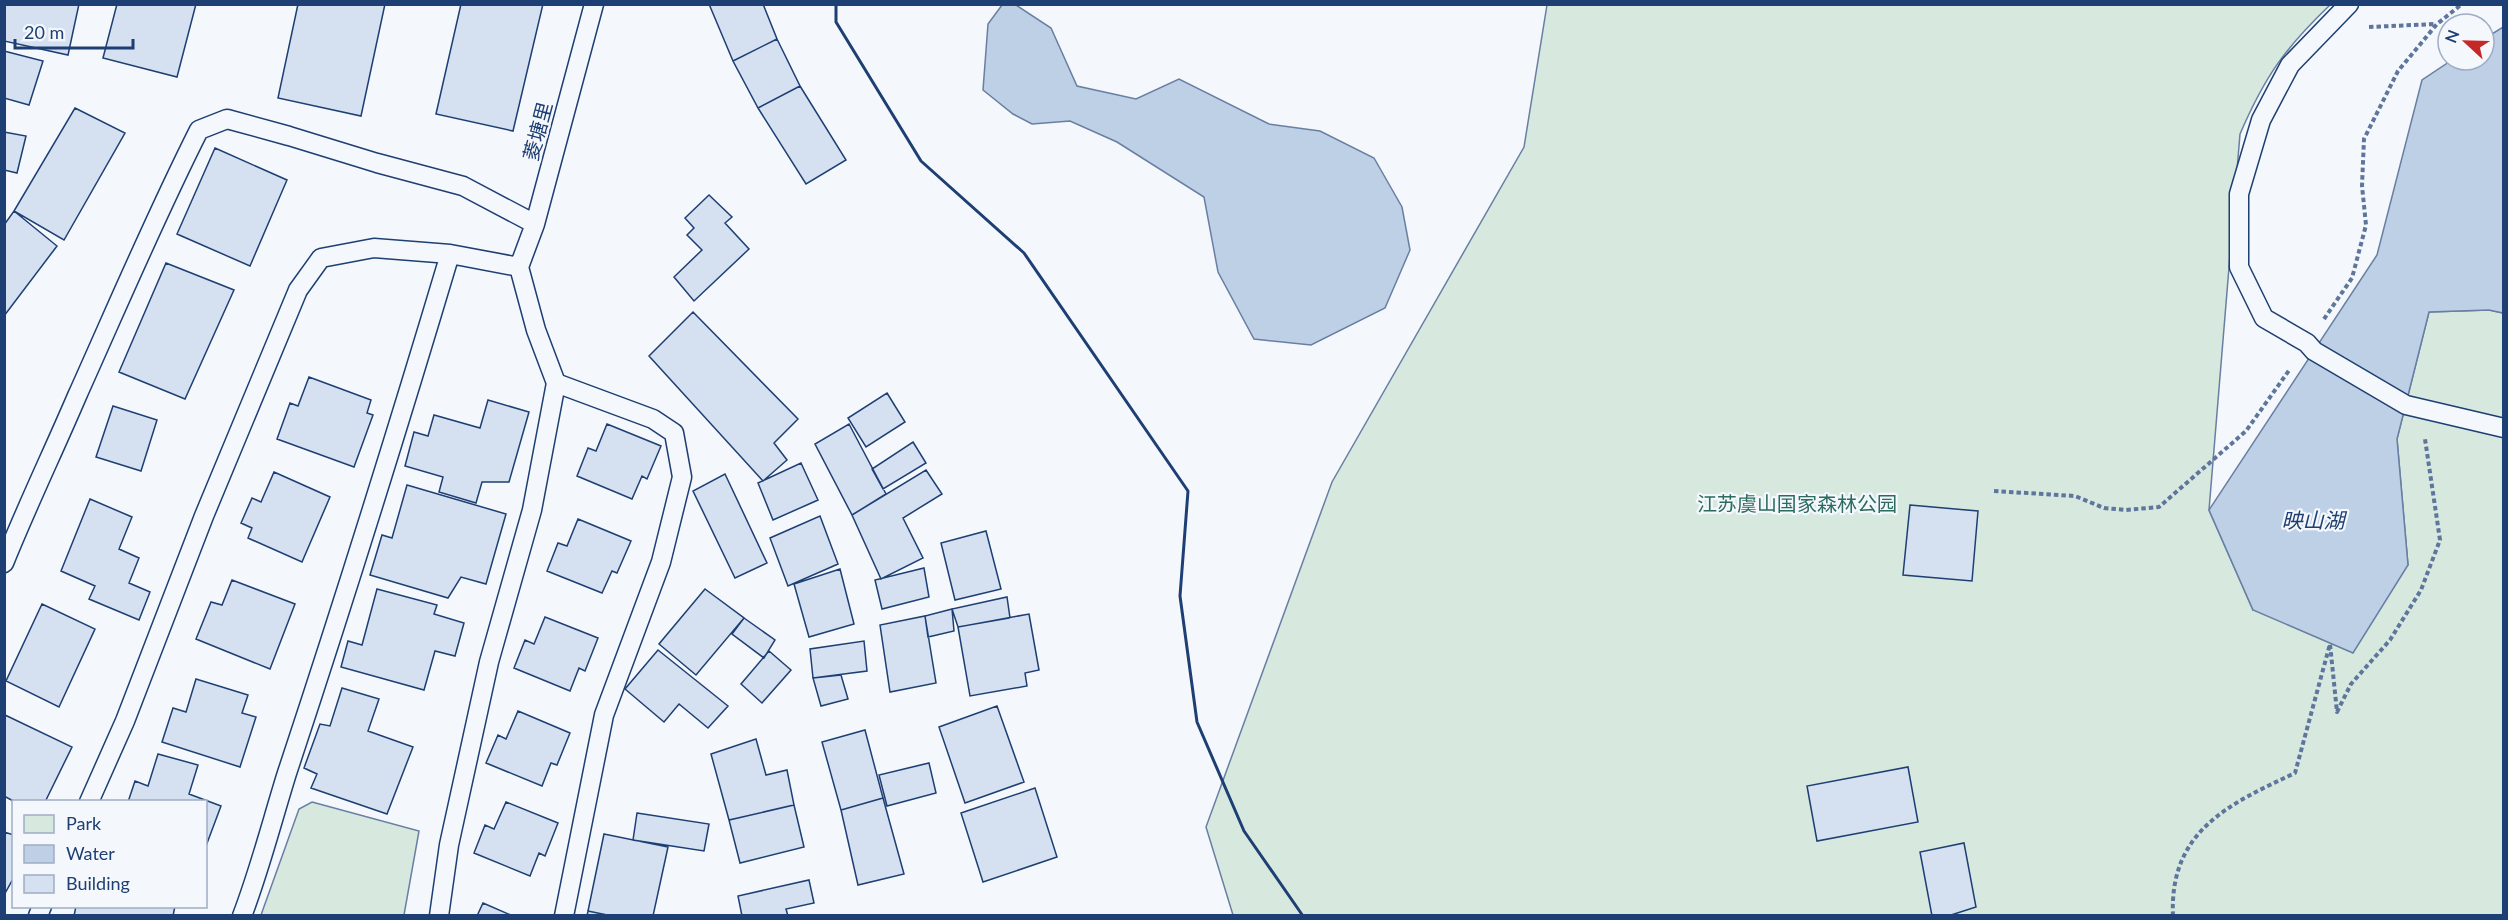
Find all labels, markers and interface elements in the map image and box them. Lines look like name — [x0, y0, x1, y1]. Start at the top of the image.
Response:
scale bar — [15, 12, 134, 50]
north arrow — [2436, 12, 2496, 72]
text: 20 m — [24, 21, 64, 43]
text: N — [2441, 27, 2463, 45]
street label: 菱塘里 — [518, 99, 556, 163]
park label: 江苏虞山国家森林公园 — [1697, 491, 1897, 515]
water label: 映山湖 — [2282, 507, 2347, 532]
legend — [12, 800, 207, 908]
text: Park — [66, 812, 102, 834]
text: Water — [66, 842, 115, 864]
text: Building — [66, 872, 130, 894]

